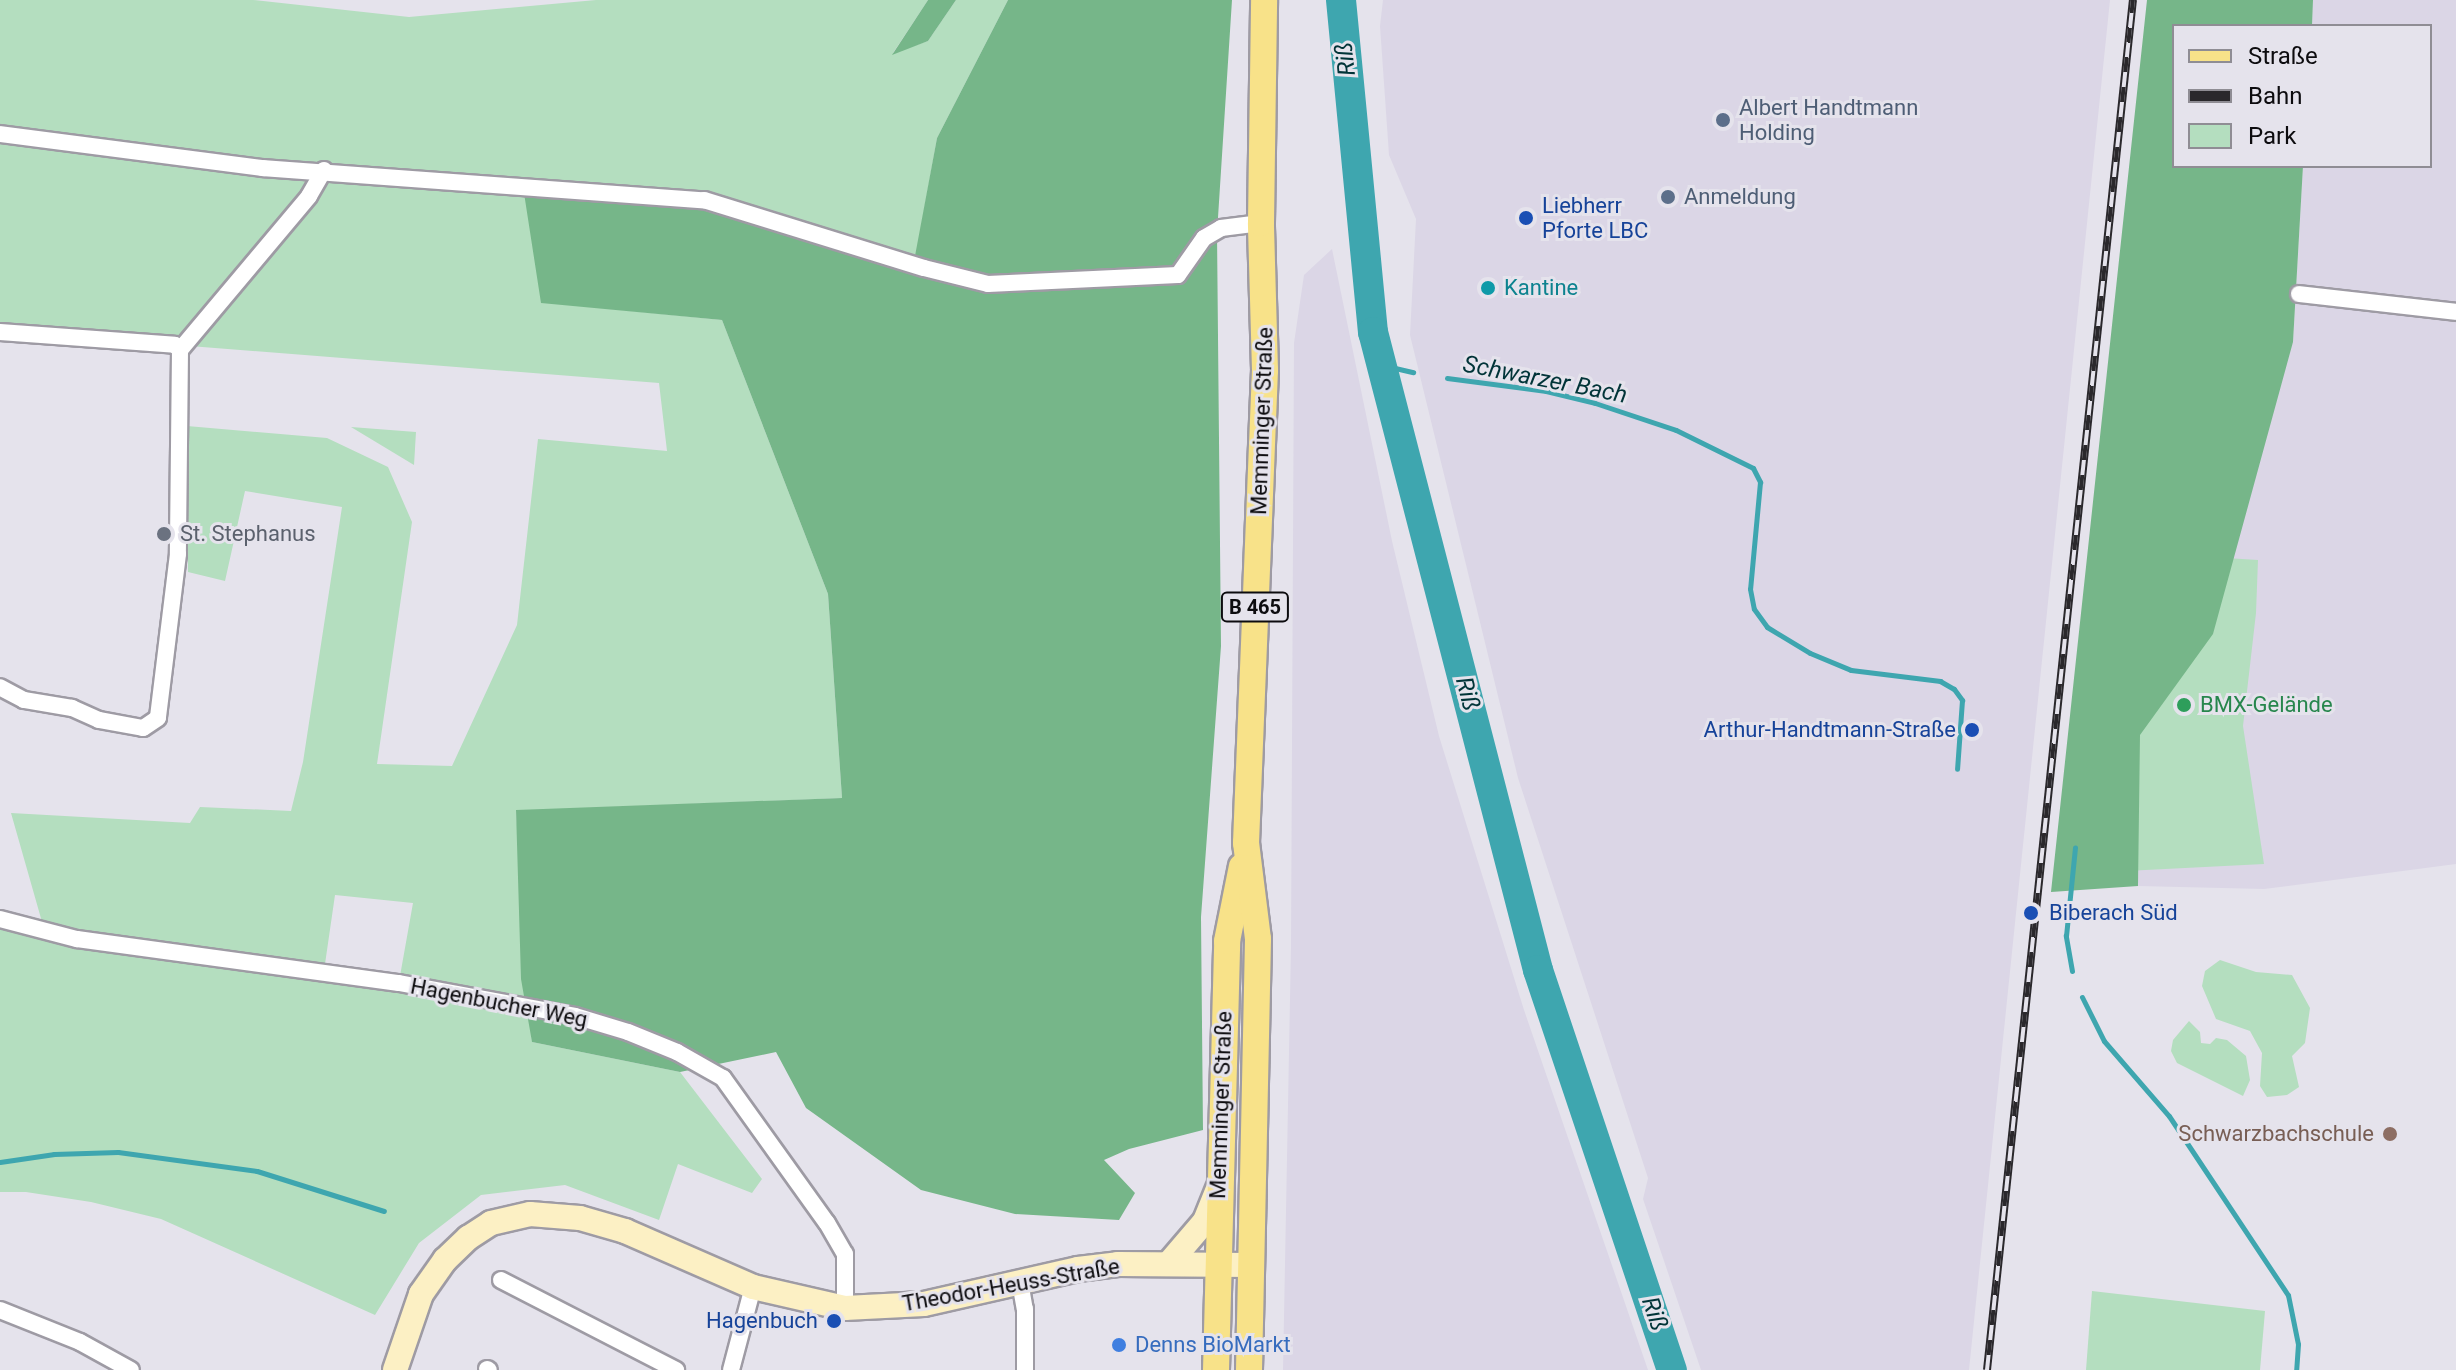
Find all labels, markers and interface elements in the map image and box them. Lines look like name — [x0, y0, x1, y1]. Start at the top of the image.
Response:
legend — [2172, 24, 2432, 168]
water label: Riß — [1330, 41, 1362, 77]
text: Straße — [2248, 42, 2318, 70]
text: Bahn — [2248, 82, 2302, 110]
place label: Albert Handtmann Holding — [1739, 94, 1918, 146]
marker: Albert Handtmann Holding — [1714, 111, 1732, 129]
text: Park — [2248, 122, 2296, 150]
place label: Anmeldung — [1684, 184, 1796, 210]
marker: Anmeldung — [1659, 188, 1677, 206]
place label: Liebherr Pforte LBC — [1542, 192, 1648, 244]
marker: Liebherr Pforte LBC — [1517, 209, 1535, 227]
place label: Kantine — [1504, 275, 1578, 301]
marker: Kantine — [1479, 279, 1497, 297]
street label: Memminger Straße — [1246, 327, 1278, 515]
water label: Schwarzer Bach — [1461, 350, 1629, 410]
place label: St. Stephanus — [180, 521, 316, 547]
marker: St. Stephanus — [155, 525, 173, 543]
road number: B 465 — [1219, 591, 1291, 623]
water label: Riß — [1449, 674, 1485, 714]
place label: BMX-Gelände — [2200, 692, 2333, 718]
marker: BMX-Gelände — [2175, 696, 2193, 714]
place label: Arthur-Handtmann-Straße — [1704, 717, 1956, 743]
marker: Arthur-Handtmann-Straße — [1963, 721, 1981, 739]
place label: Biberach Süd — [2049, 900, 2178, 926]
marker: Biberach Süd — [2020, 902, 2042, 924]
street label: Hagenbucher Weg — [408, 973, 590, 1033]
street label: Memminger Straße — [1205, 1011, 1237, 1199]
place label: Schwarzbachschule — [2178, 1121, 2374, 1147]
marker: Schwarzbachschule — [2381, 1125, 2399, 1143]
street label: Theodor-Heuss-Straße — [900, 1253, 1122, 1317]
water label: Riß — [1635, 1293, 1673, 1335]
place label: Hagenbuch — [706, 1308, 818, 1334]
marker: Hagenbuch — [825, 1312, 843, 1330]
place label: Denns BioMarkt — [1135, 1332, 1291, 1358]
marker: Denns BioMarkt — [1110, 1336, 1128, 1354]

